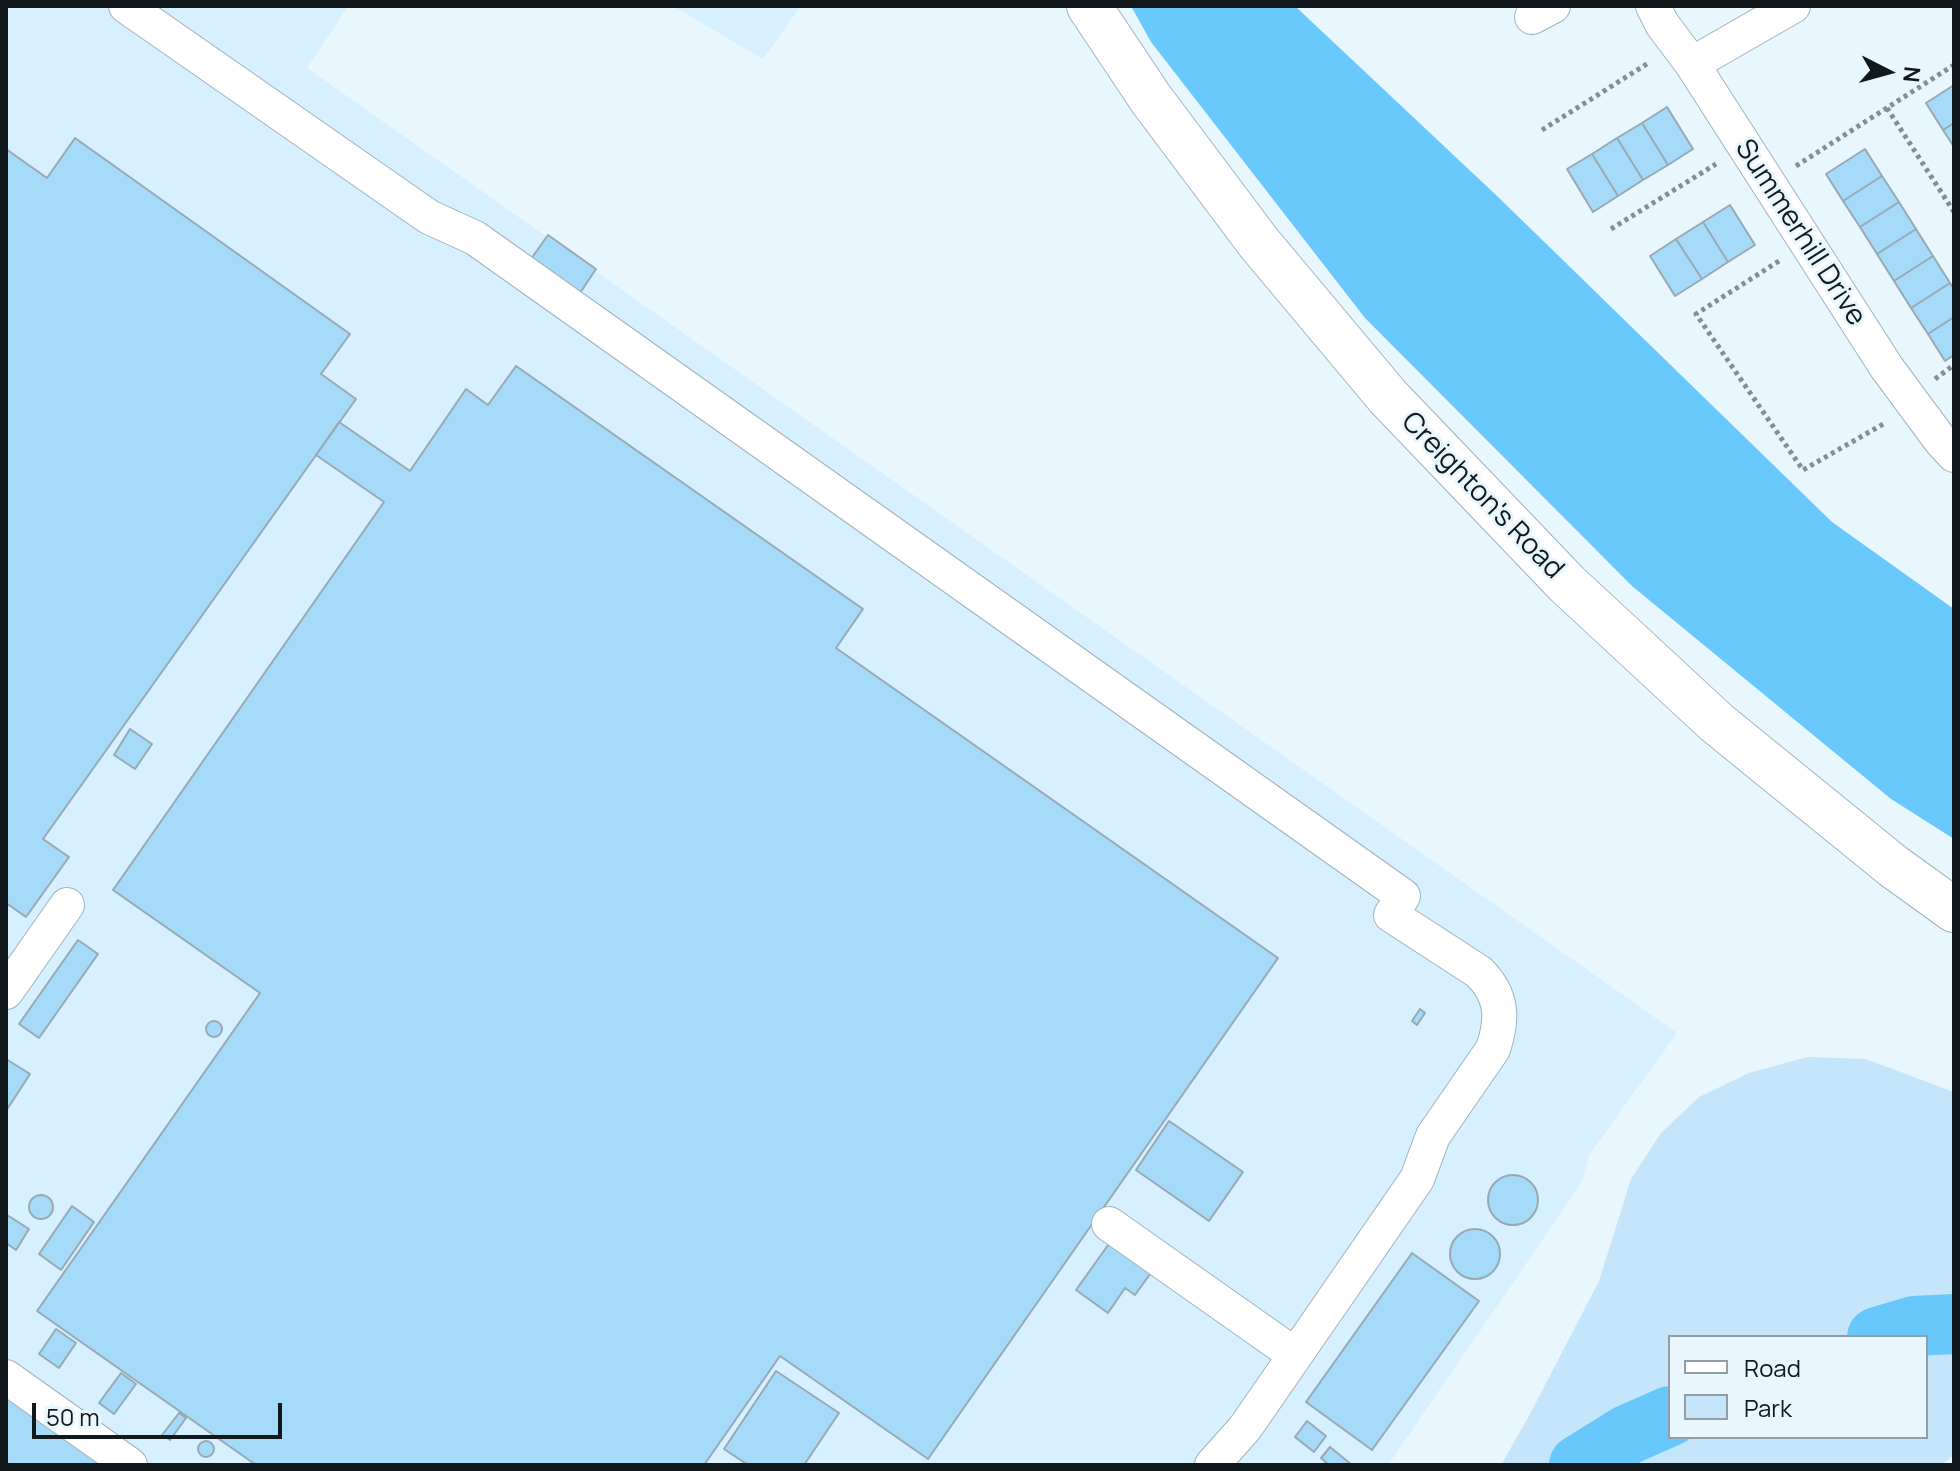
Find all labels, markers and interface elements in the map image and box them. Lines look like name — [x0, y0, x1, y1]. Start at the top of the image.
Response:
north arrow — [1848, 32, 1928, 112]
text: N — [1896, 65, 1928, 84]
street label: Summerhill Drive — [1727, 134, 1873, 332]
street label: Creighton's Road — [1394, 406, 1570, 586]
legend — [1668, 1335, 1928, 1439]
text: Road — [1744, 1351, 1801, 1384]
scale bar — [36, 1387, 286, 1437]
text: Park — [1744, 1391, 1792, 1424]
text: 50 m — [46, 1400, 100, 1433]

